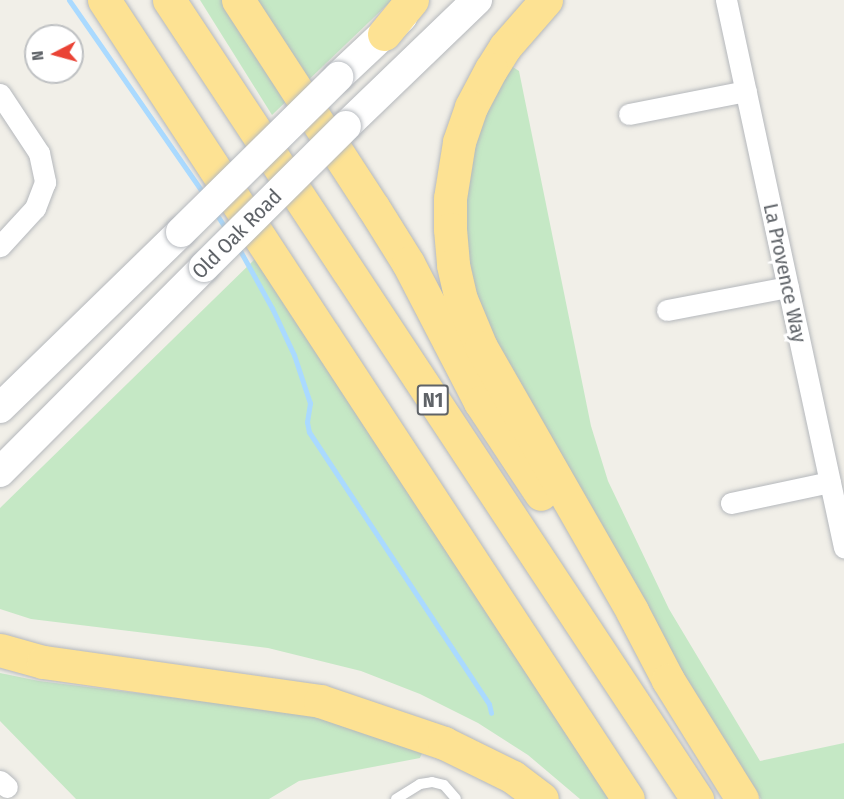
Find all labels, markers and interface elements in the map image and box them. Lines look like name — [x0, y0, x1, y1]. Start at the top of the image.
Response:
north arrow — [24, 24, 84, 84]
text: N — [28, 50, 48, 61]
street label: Old Oak Road — [187, 184, 287, 284]
street label: La Provence Way — [758, 201, 812, 345]
road number: N1 — [416, 383, 450, 417]

